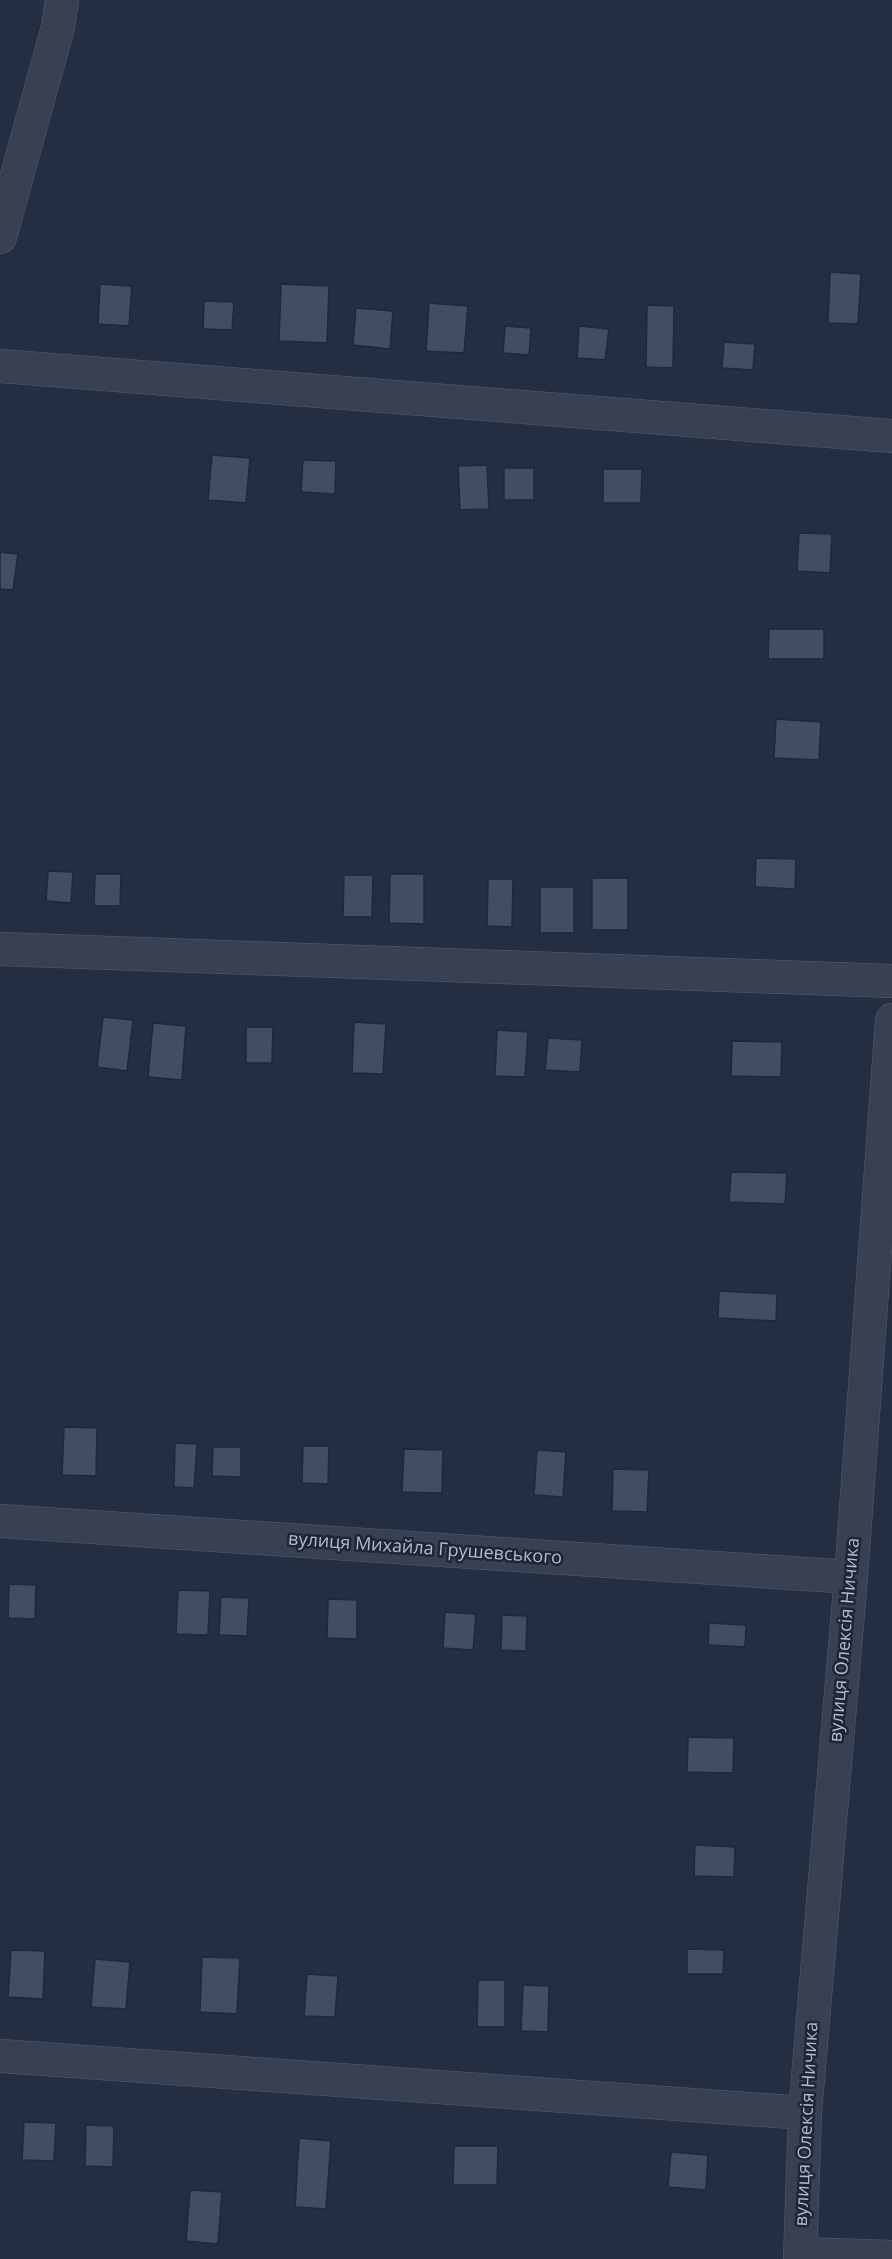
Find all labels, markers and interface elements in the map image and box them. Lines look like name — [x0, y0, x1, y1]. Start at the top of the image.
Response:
street label: вулиця Михайла Грушевського — [287, 1529, 563, 1569]
street label: вулиця Олексія Ничика — [825, 1537, 865, 1743]
street label: вулиця Олексія Ничика — [791, 2021, 823, 2227]

